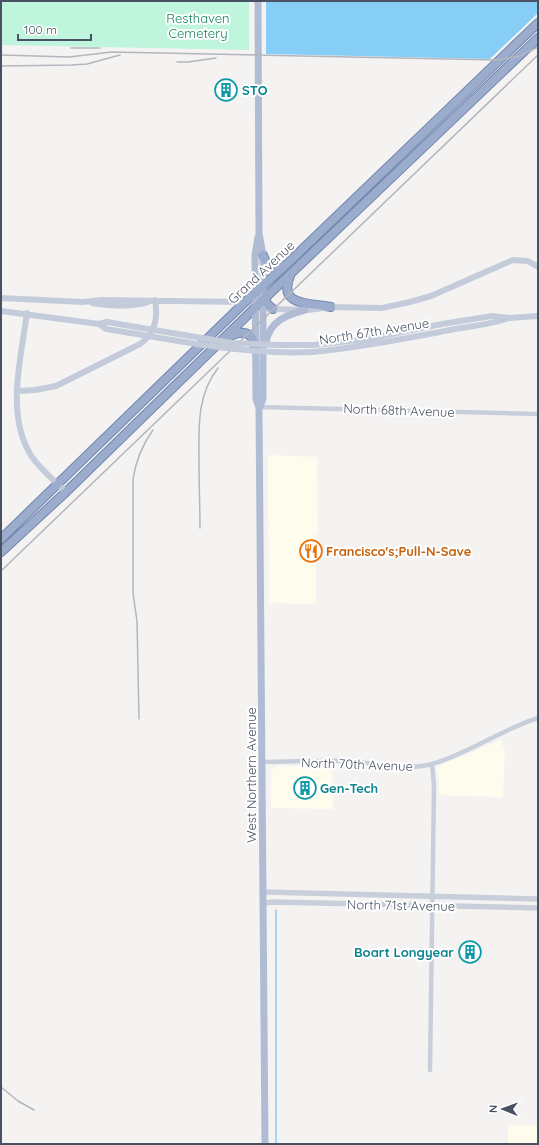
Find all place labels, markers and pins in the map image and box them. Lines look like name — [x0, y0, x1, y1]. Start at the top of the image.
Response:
building icon: STO — [213, 77, 239, 103]
place label: STO — [242, 82, 268, 98]
restaurant icon: Francisco's;Pull-N-Save — [298, 538, 324, 564]
place label: Francisco's;Pull-N-Save — [326, 543, 472, 559]
building icon: Gen-Tech — [292, 775, 318, 801]
place label: Gen-Tech — [320, 780, 378, 796]
building icon: Boart Longyear — [457, 939, 483, 965]
place label: Boart Longyear — [354, 944, 454, 960]

